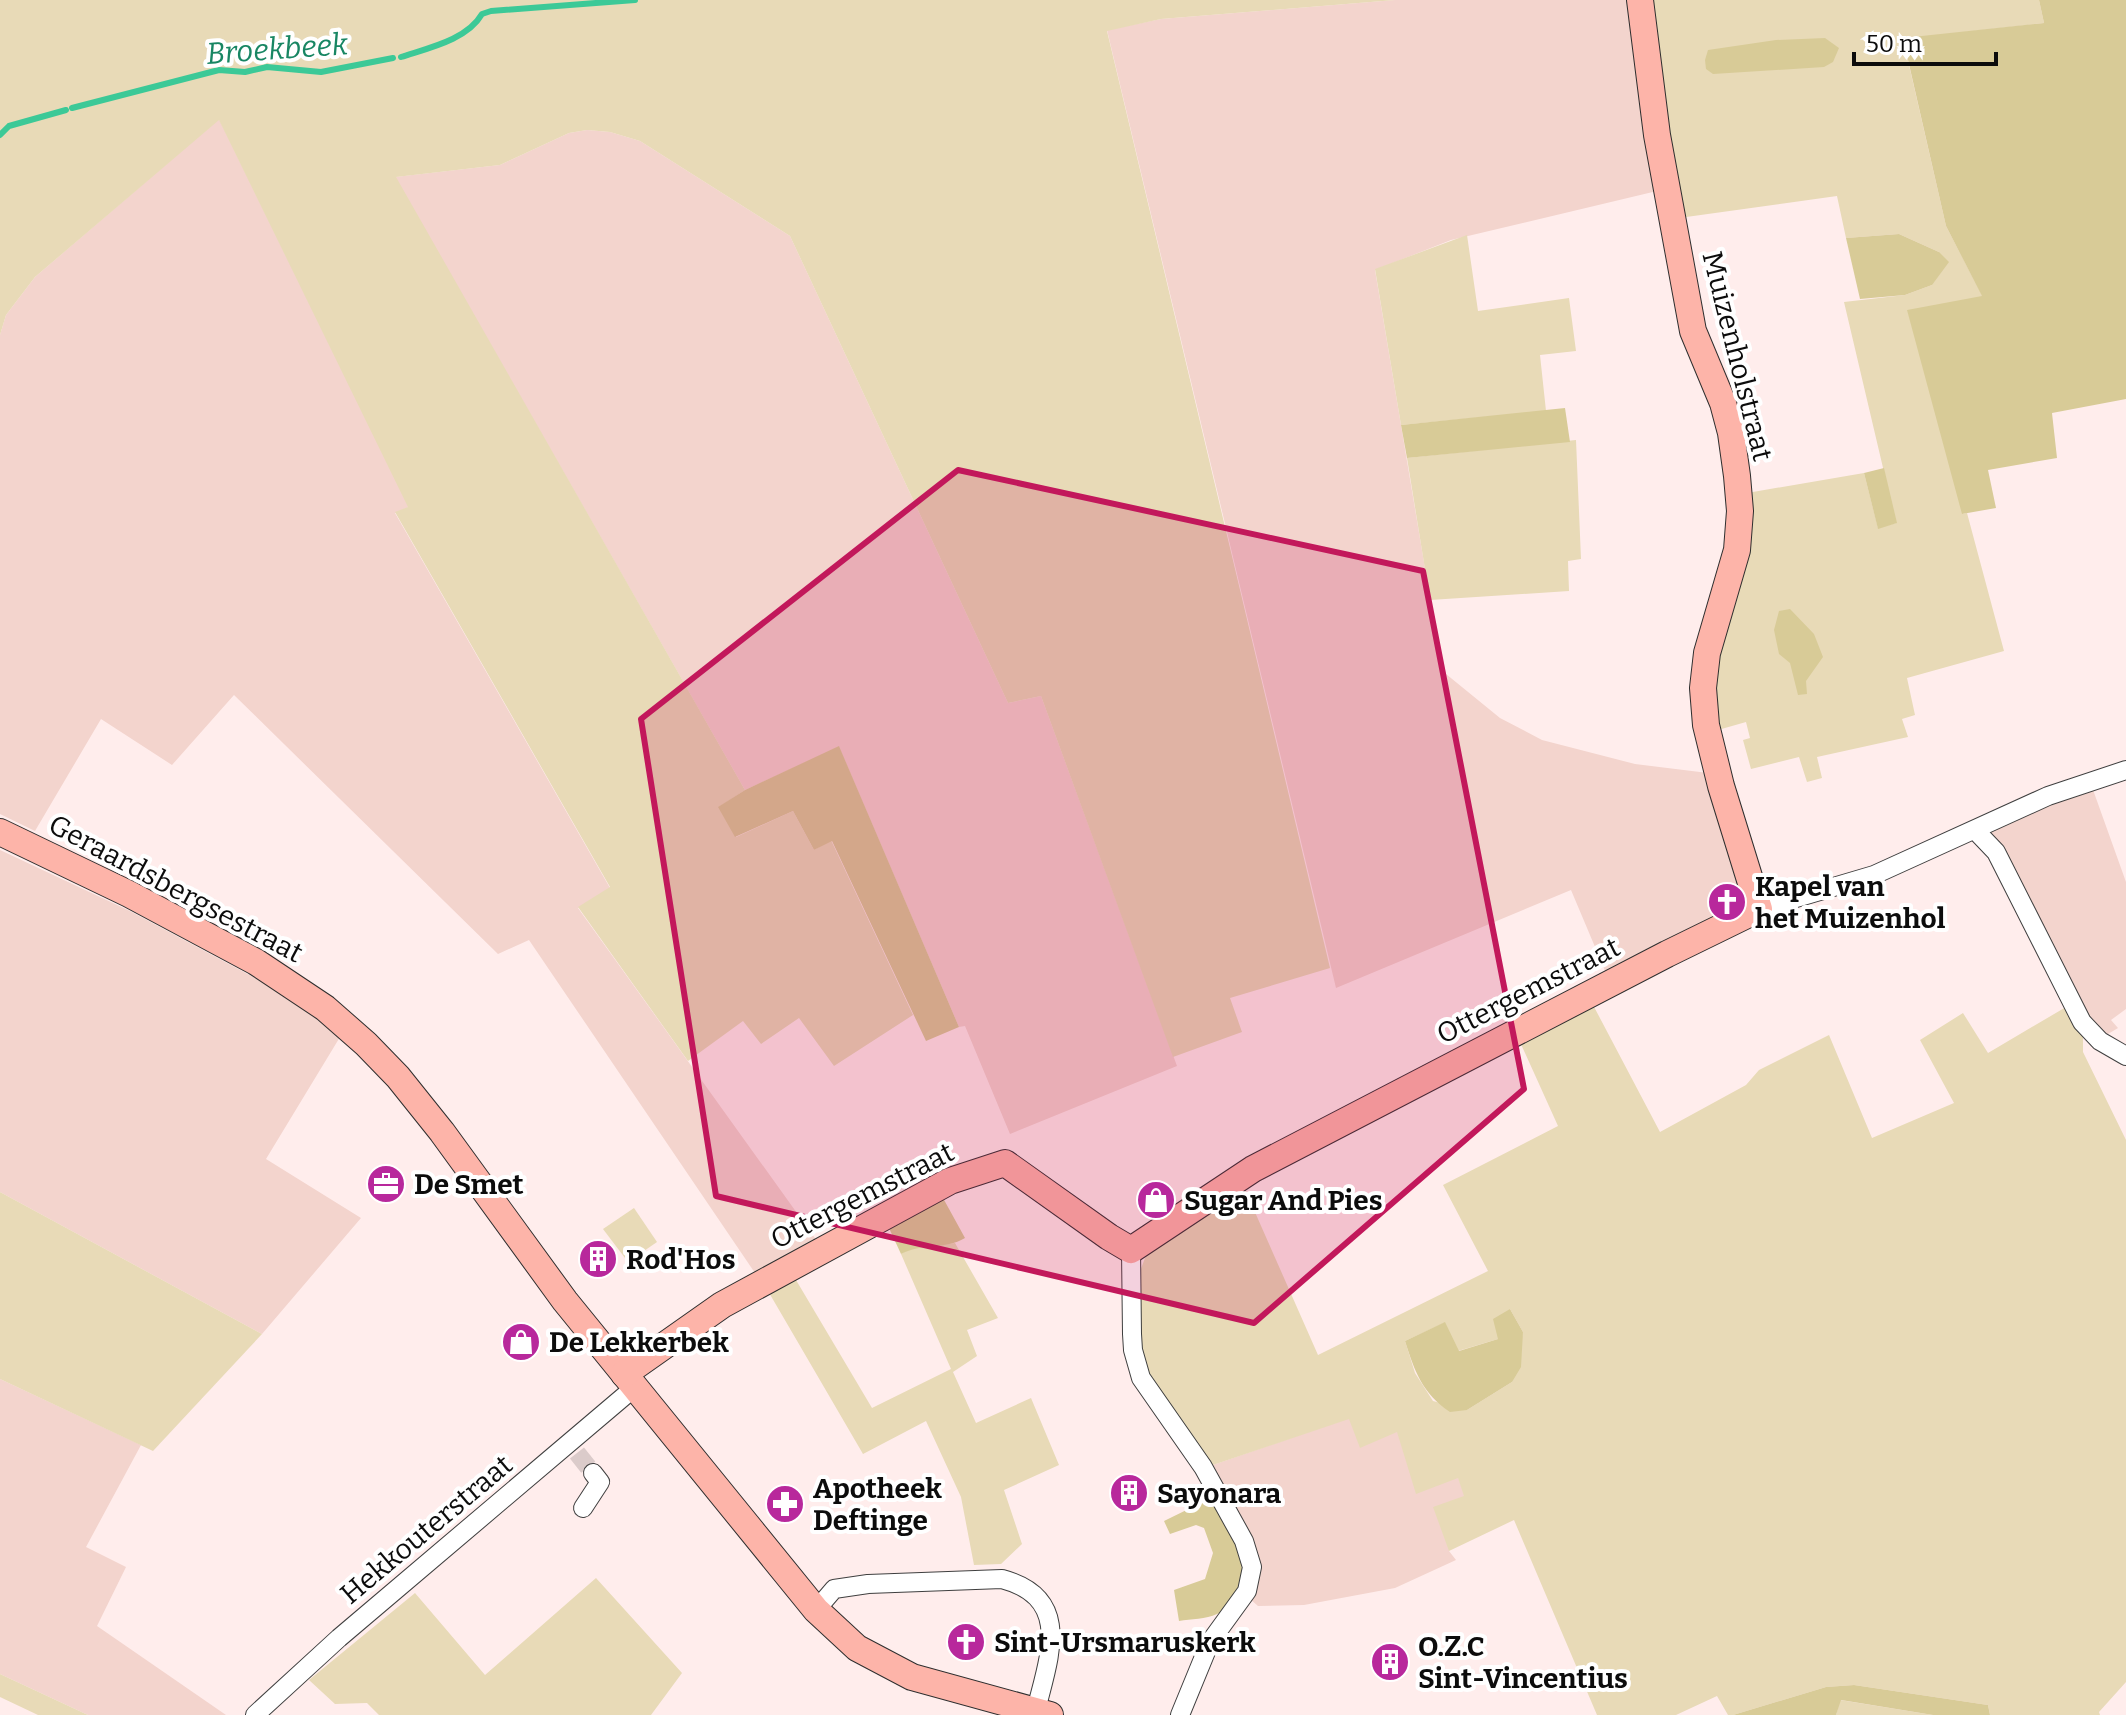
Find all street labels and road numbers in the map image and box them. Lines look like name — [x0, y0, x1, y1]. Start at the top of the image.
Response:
street label: Muizenholstraat — [1696, 248, 1779, 464]
street label: Geraardsbergsestraat — [43, 807, 308, 969]
street label: Ottergemstraat — [1431, 930, 1625, 1051]
street label: Ottergemstraat — [765, 1135, 959, 1256]
street label: Hekkouterstraat — [334, 1448, 519, 1611]

